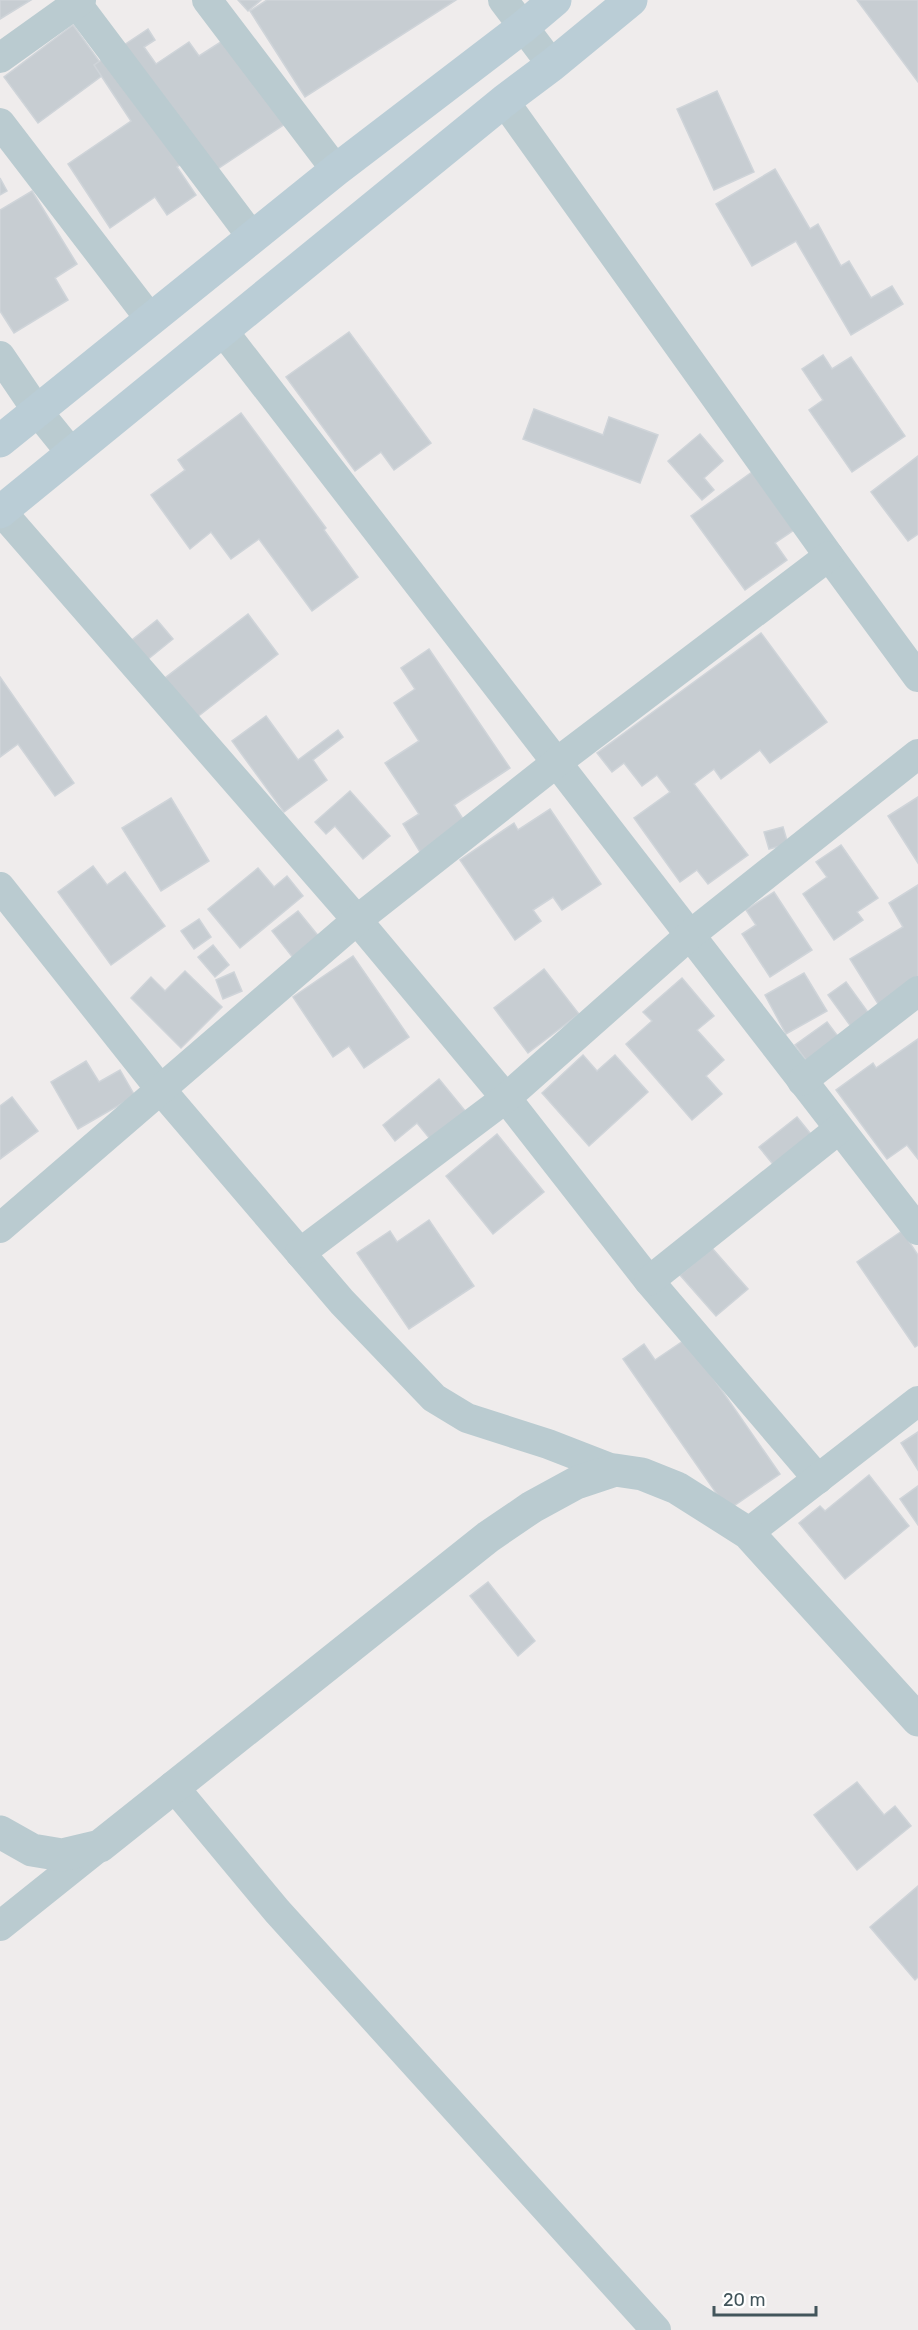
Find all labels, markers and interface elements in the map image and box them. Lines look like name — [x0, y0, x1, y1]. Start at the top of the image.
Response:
scale bar — [714, 2279, 816, 2317]
text: 20 m — [723, 2289, 765, 2311]

